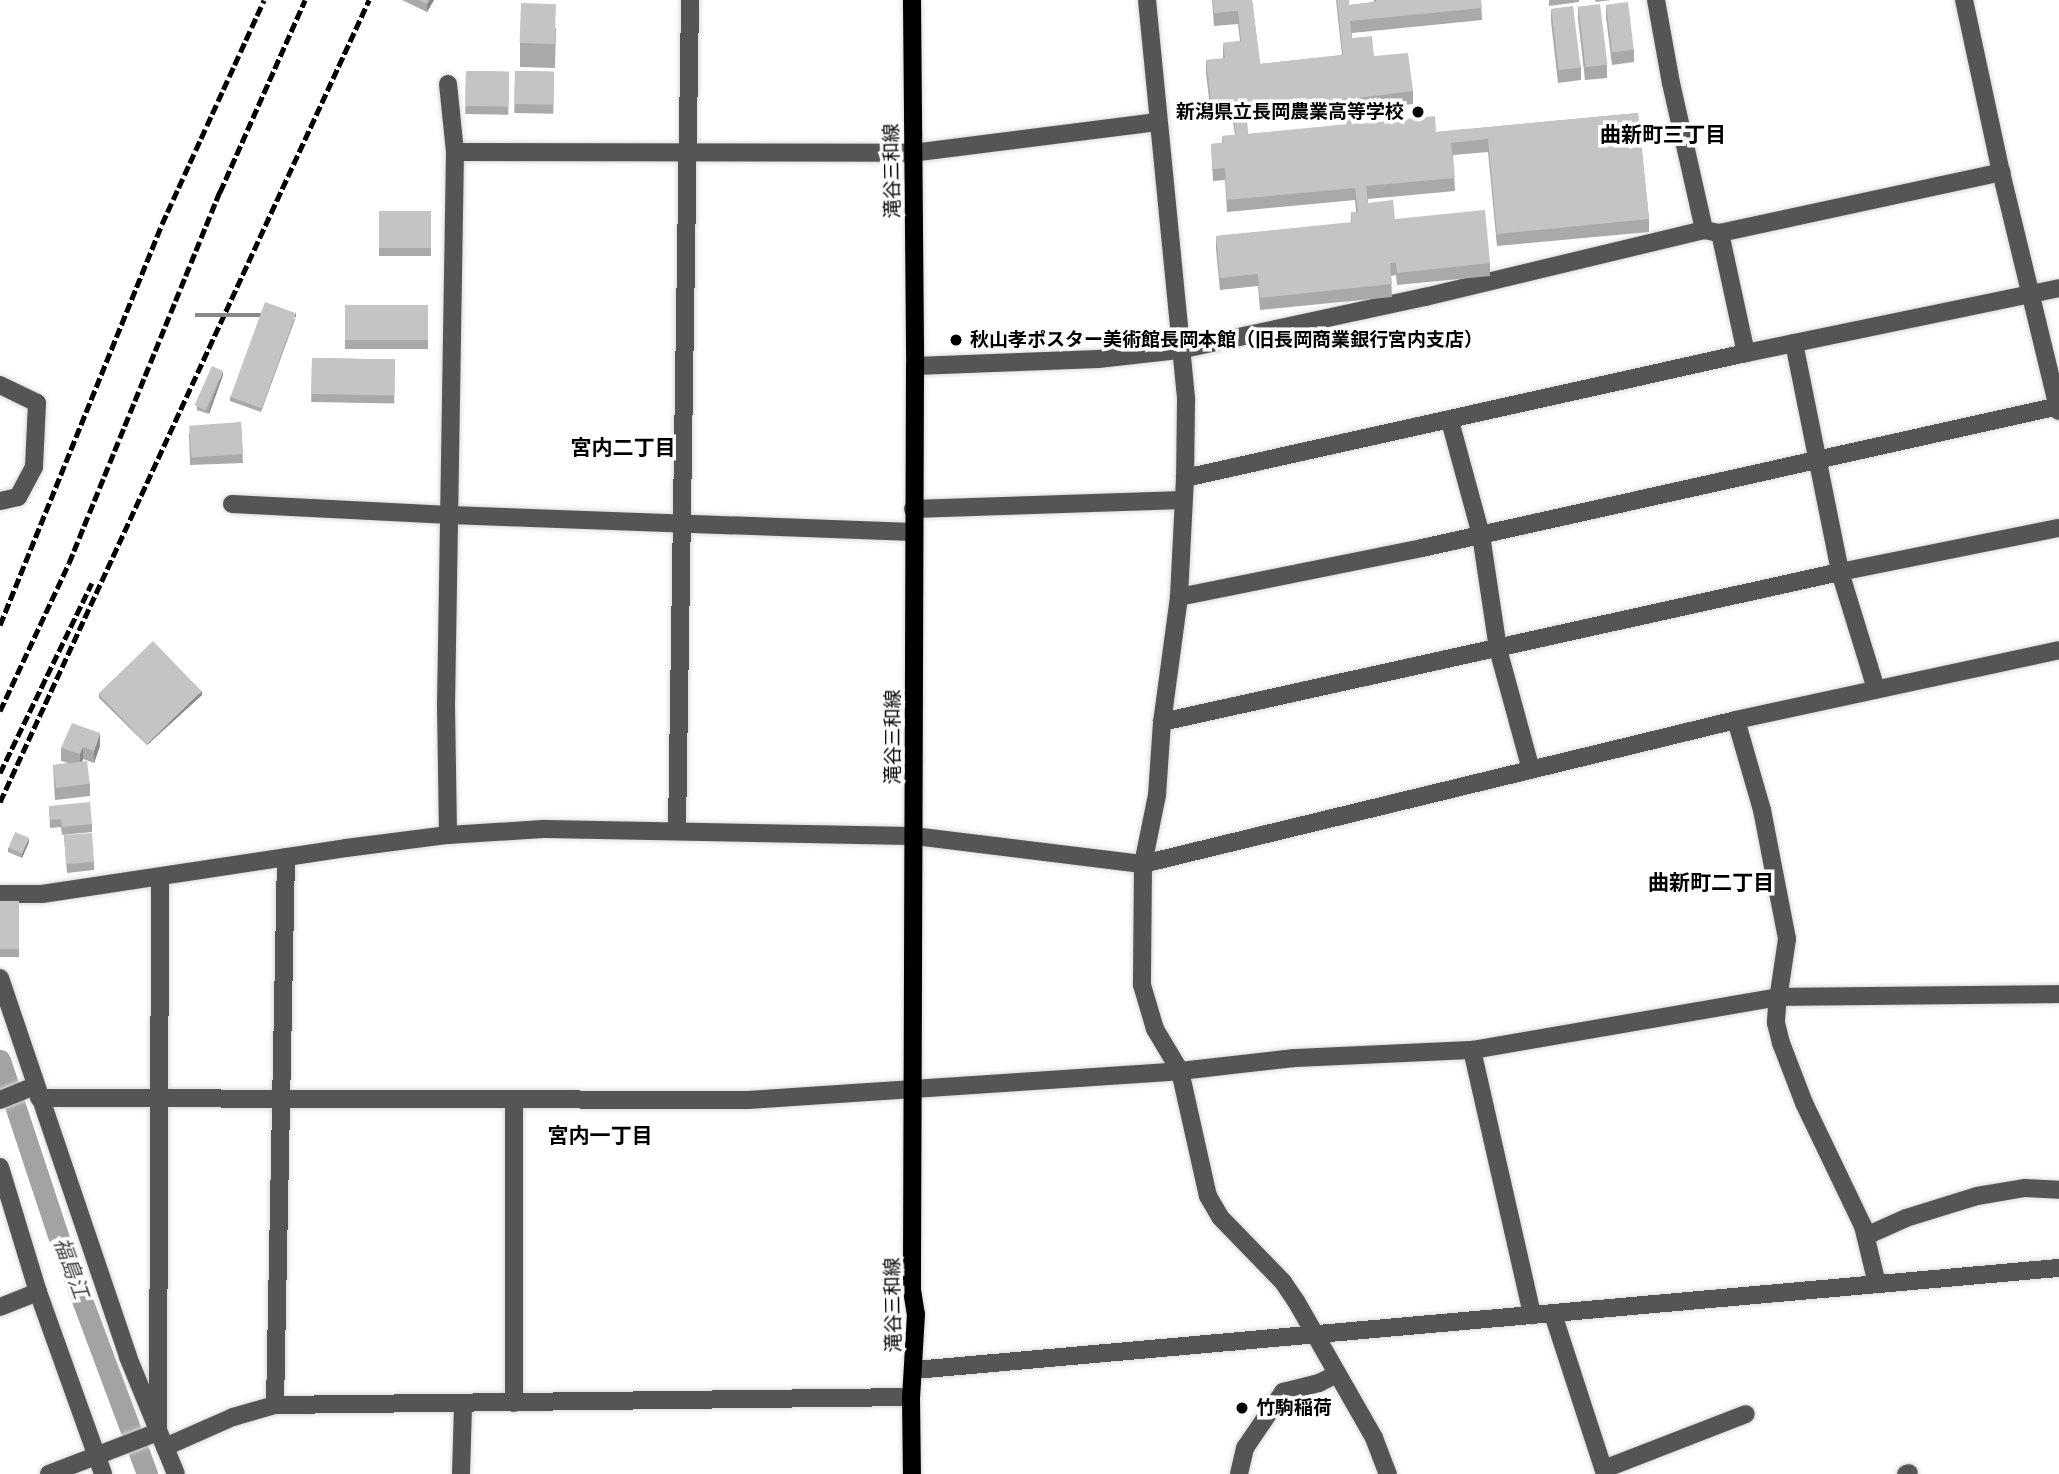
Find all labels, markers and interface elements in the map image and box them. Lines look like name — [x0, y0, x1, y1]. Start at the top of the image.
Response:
place label: 新潟県立長岡農業高等学校 — [1176, 101, 1404, 123]
marker: 新潟県立長岡農業高等学校 — [1410, 104, 1426, 120]
district label: 曲新町三丁目 — [1600, 122, 1726, 148]
street label: 滝谷三和線 — [880, 123, 904, 219]
place label: 秋山孝ポスター美術館長岡本館（旧長岡商業銀行宮内支店） — [970, 329, 1483, 351]
marker: 秋山孝ポスター美術館長岡本館（旧長岡商業銀行宮内支店） — [948, 332, 964, 348]
district label: 宮内二丁目 — [571, 435, 675, 461]
street label: 滝谷三和線 — [882, 690, 904, 784]
district label: 曲新町二丁目 — [1648, 870, 1774, 896]
district label: 宮内一丁目 — [548, 1123, 652, 1149]
water label: 福島江 — [48, 1234, 94, 1302]
street label: 滝谷三和線 — [881, 1257, 905, 1353]
place label: 竹駒稲荷 — [1256, 1397, 1332, 1419]
marker: 竹駒稲荷 — [1234, 1400, 1250, 1416]

